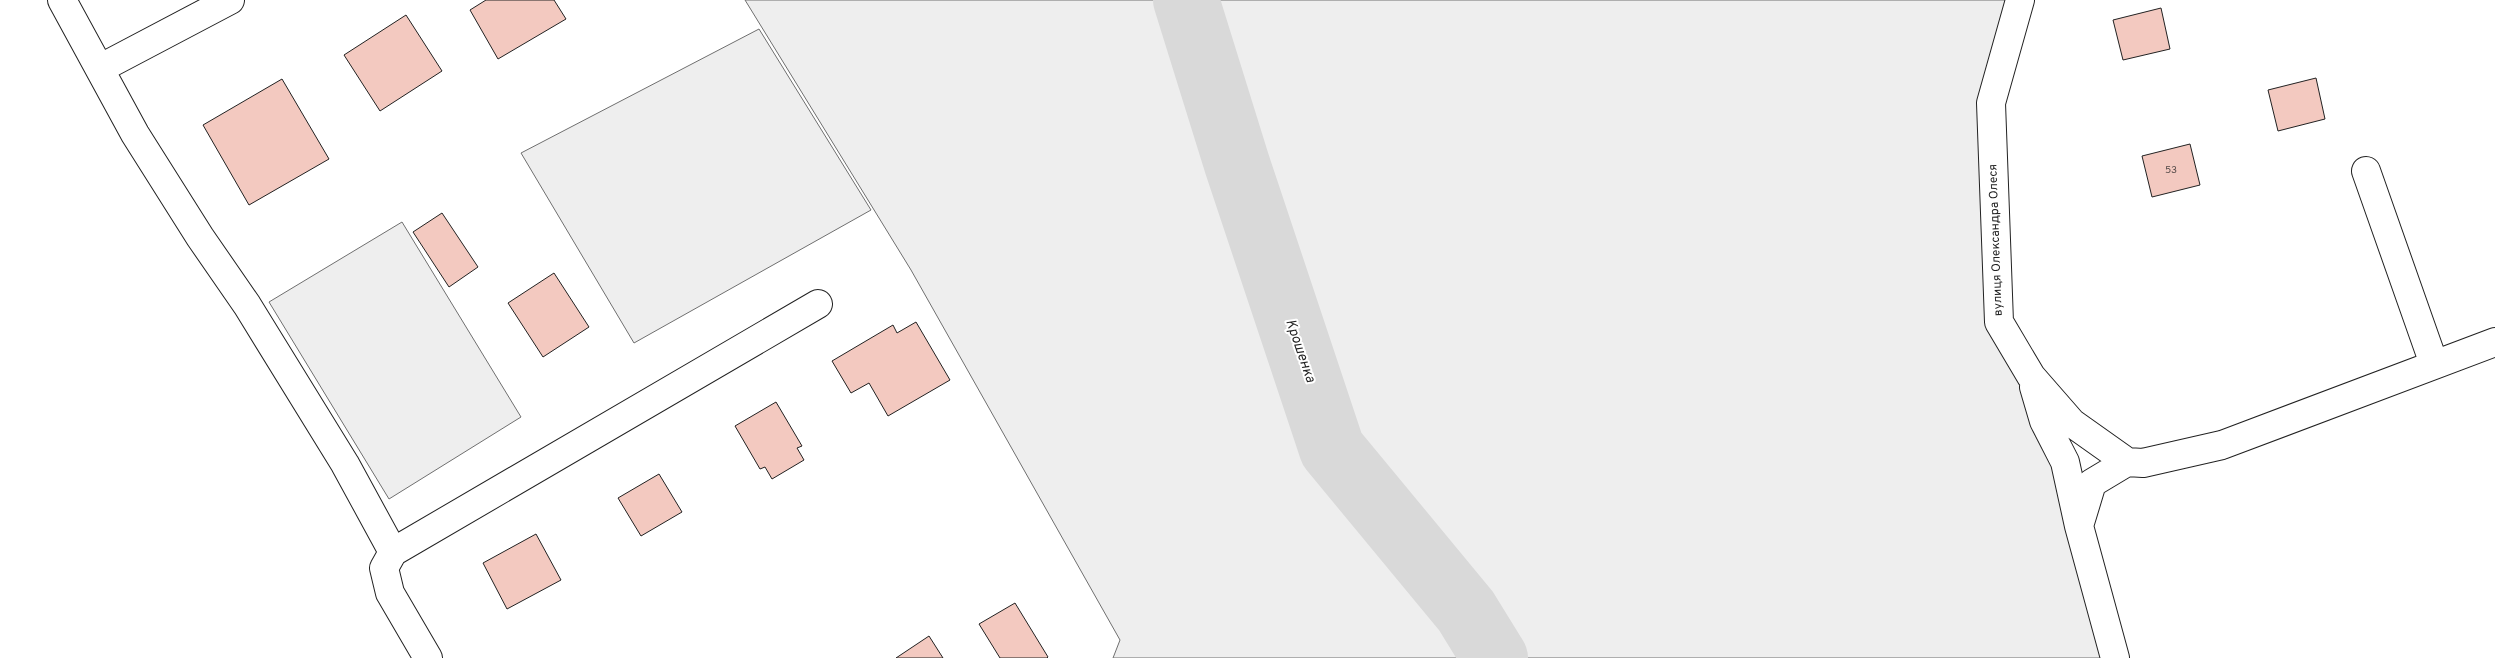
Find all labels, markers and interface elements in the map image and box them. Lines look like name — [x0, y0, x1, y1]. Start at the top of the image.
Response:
street label: вулиця Олександра Олеся — [1985, 164, 2007, 316]
house number: 53 — [2165, 164, 2177, 177]
water label: Крошенка — [1281, 317, 1319, 386]

